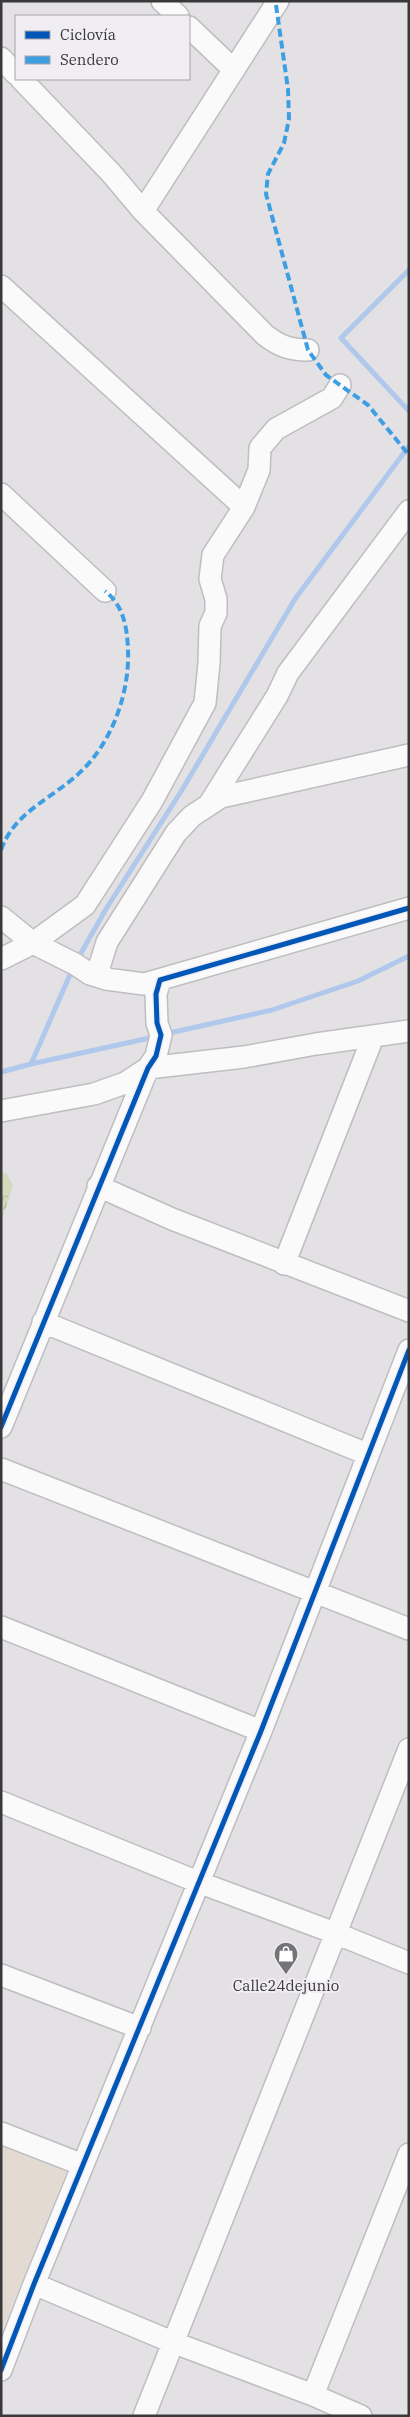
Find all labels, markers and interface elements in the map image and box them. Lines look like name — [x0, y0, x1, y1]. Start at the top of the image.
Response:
legend — [15, 15, 190, 80]
text: Ciclovía — [60, 25, 116, 44]
text: Sendero — [60, 50, 119, 69]
shop icon: Calle24dejunio — [273, 1941, 299, 1975]
place label: Calle24dejunio — [233, 1976, 339, 1995]

